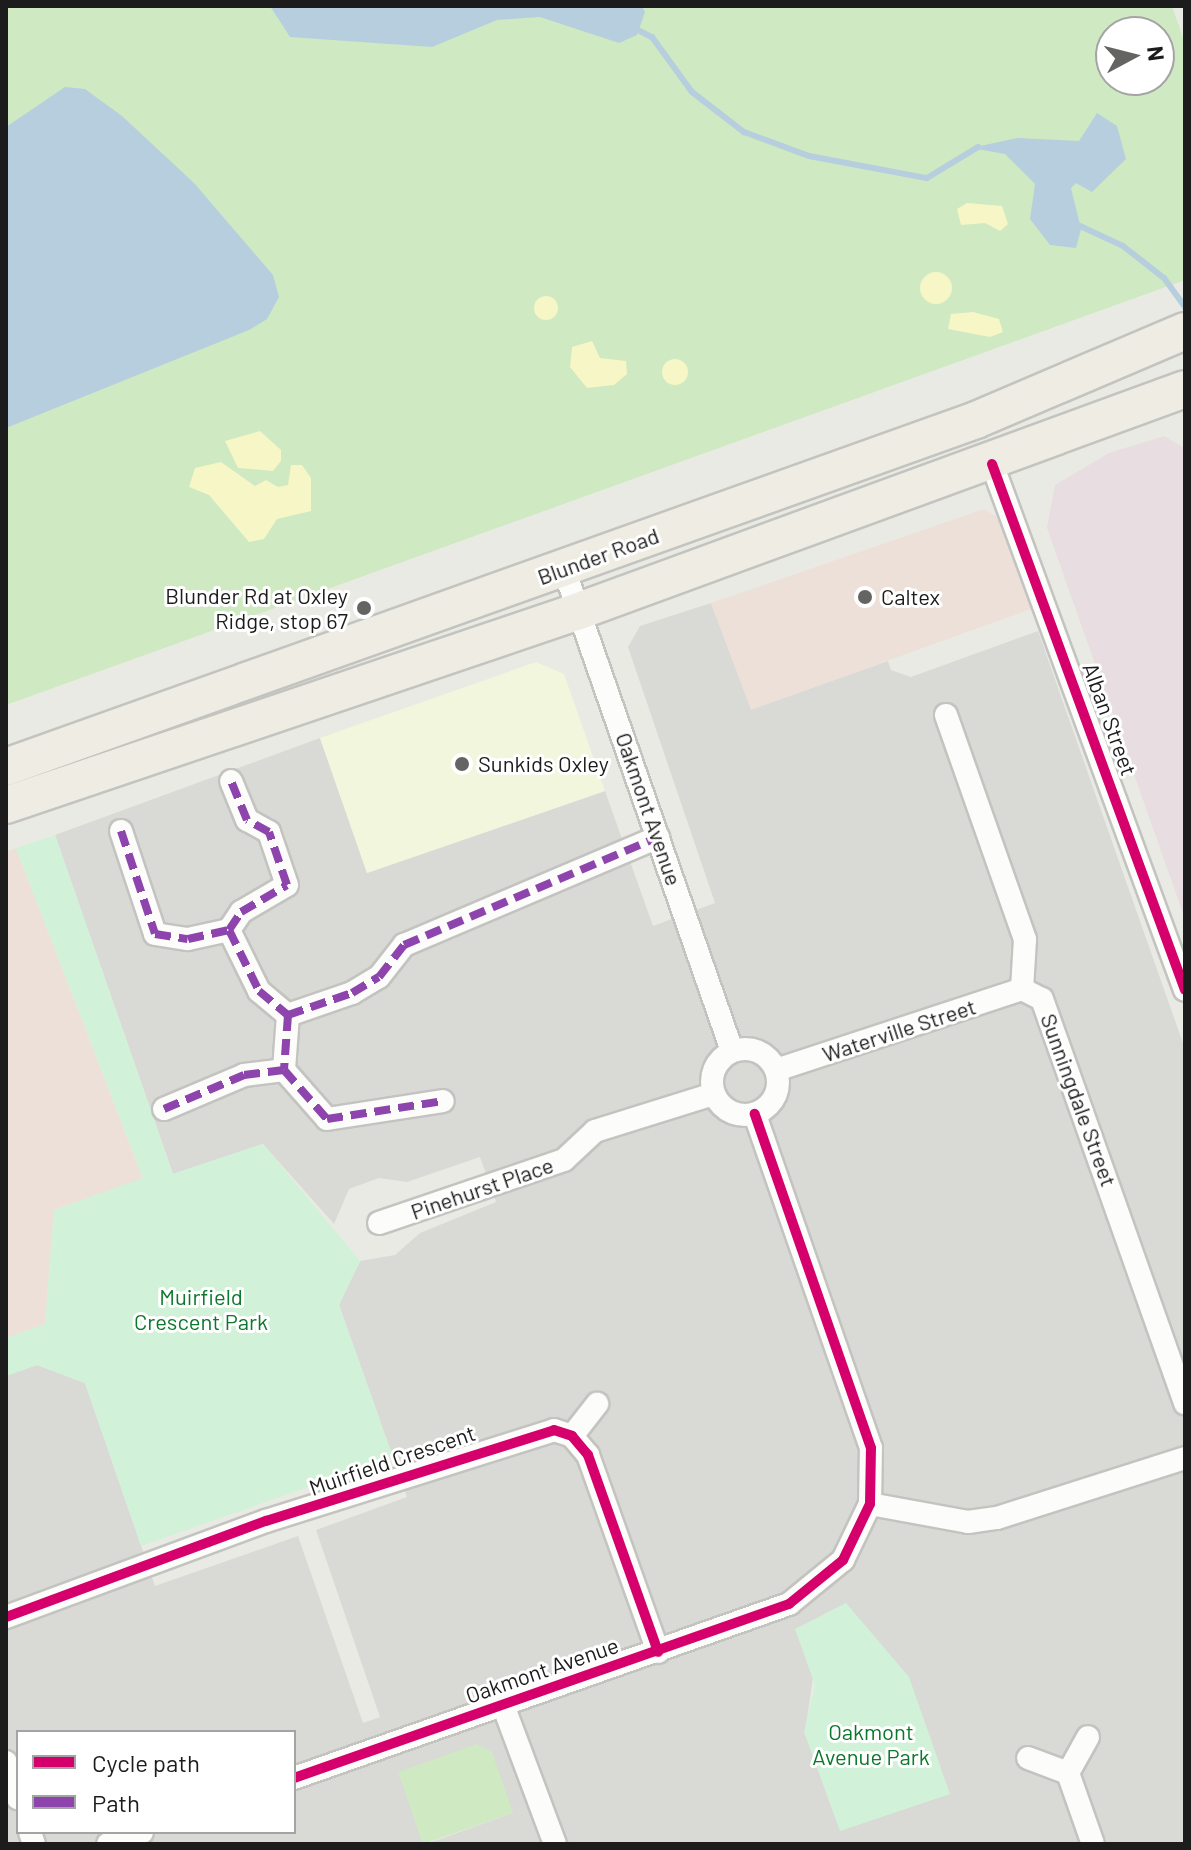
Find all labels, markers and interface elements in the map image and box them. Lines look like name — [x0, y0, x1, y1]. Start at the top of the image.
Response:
north arrow — [1095, 16, 1175, 96]
text: N — [1143, 44, 1171, 62]
street label: Blunder Road — [534, 522, 662, 590]
place label: Blunder Rd at Oxley Ridge, stop 67 — [165, 582, 348, 634]
place label: Caltex — [881, 584, 940, 610]
marker: Caltex — [856, 588, 874, 606]
marker: Blunder Rd at Oxley Ridge, stop 67 — [355, 599, 373, 617]
street label: Alban Street — [1077, 659, 1143, 779]
street label: Oakmont Avenue — [610, 729, 688, 889]
place label: Sunkids Oxley — [478, 751, 609, 777]
marker: Sunkids Oxley — [453, 755, 471, 773]
street label: Waterville Street — [819, 993, 979, 1067]
street label: Sunningdale Street — [1035, 1010, 1123, 1190]
street label: Pinehurst Place — [407, 1151, 557, 1225]
park label: Muirfield Crescent Park — [134, 1283, 268, 1334]
street label: Muirfield Crescent — [305, 1419, 479, 1501]
street label: Oakmont Avenue — [462, 1631, 622, 1709]
park label: Oakmont Avenue Park — [812, 1718, 930, 1770]
legend — [16, 1730, 296, 1834]
text: Cycle path — [92, 1748, 200, 1777]
text: Path — [92, 1788, 140, 1817]

